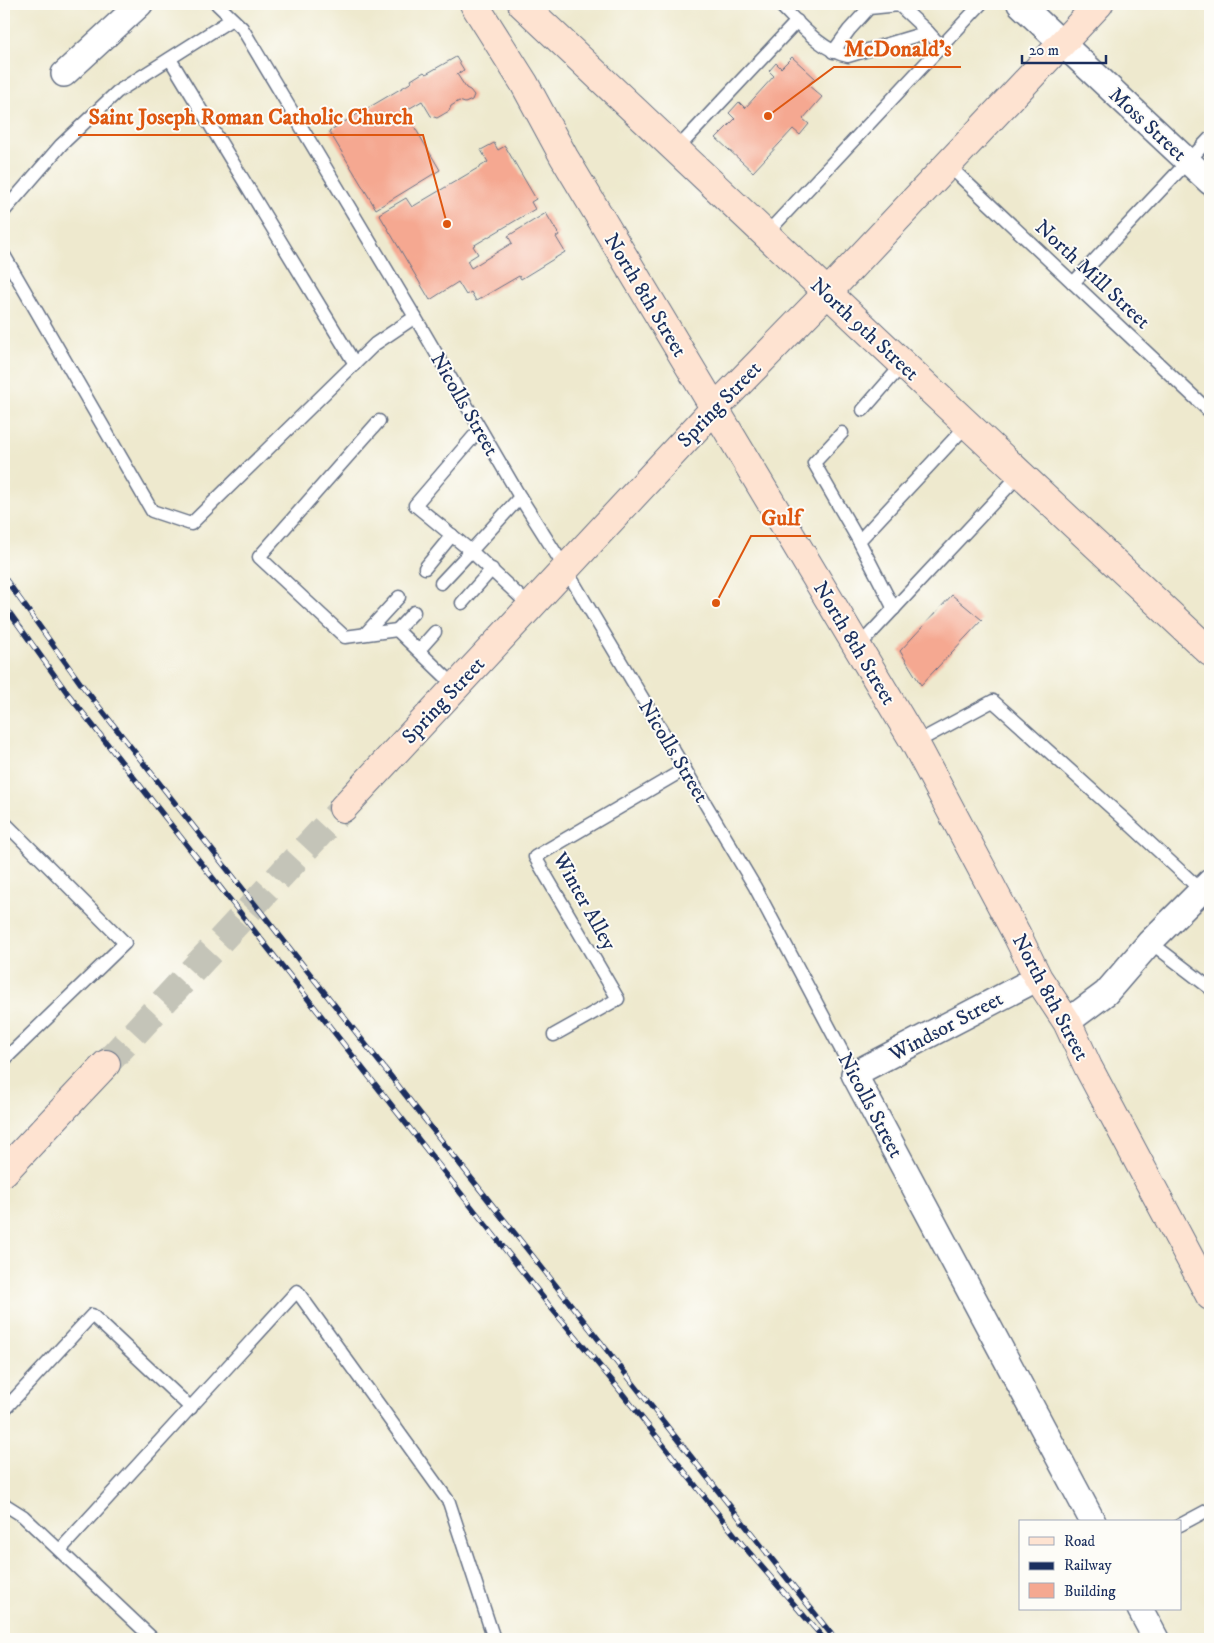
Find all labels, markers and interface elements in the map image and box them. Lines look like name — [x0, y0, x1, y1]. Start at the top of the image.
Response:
callout: McDonald's — [834, 30, 961, 67]
scale bar — [1022, 32, 1105, 64]
text: McDonald's — [844, 36, 952, 63]
text: 20 m — [1029, 41, 1059, 60]
street label: Moss Street — [1103, 82, 1192, 168]
callout: Saint Joseph Roman Catholic Church — [78, 98, 423, 135]
text: Saint Joseph Roman Catholic Church — [88, 104, 414, 131]
street label: North Mill Street — [1029, 215, 1156, 335]
street label: North 8th Street — [598, 229, 692, 362]
street label: North 9th Street — [804, 273, 924, 387]
street label: Nicolls Street — [424, 348, 504, 461]
street label: Spring Street — [672, 356, 767, 453]
callout: Gulf — [751, 499, 811, 536]
text: Gulf — [761, 505, 805, 532]
street label: North 8th Street — [807, 577, 901, 710]
street label: Spring Street — [397, 651, 491, 750]
street label: Nicolls Street — [632, 695, 714, 808]
street label: Winter Alley — [546, 847, 622, 956]
street label: North 8th Street — [1006, 930, 1094, 1065]
street label: Windsor Street — [884, 986, 1008, 1068]
street label: Nicolls Street — [832, 1049, 909, 1163]
legend — [1019, 1520, 1182, 1610]
text: Road — [1064, 1532, 1096, 1551]
text: Railway — [1064, 1556, 1112, 1575]
text: Building — [1064, 1582, 1116, 1601]

